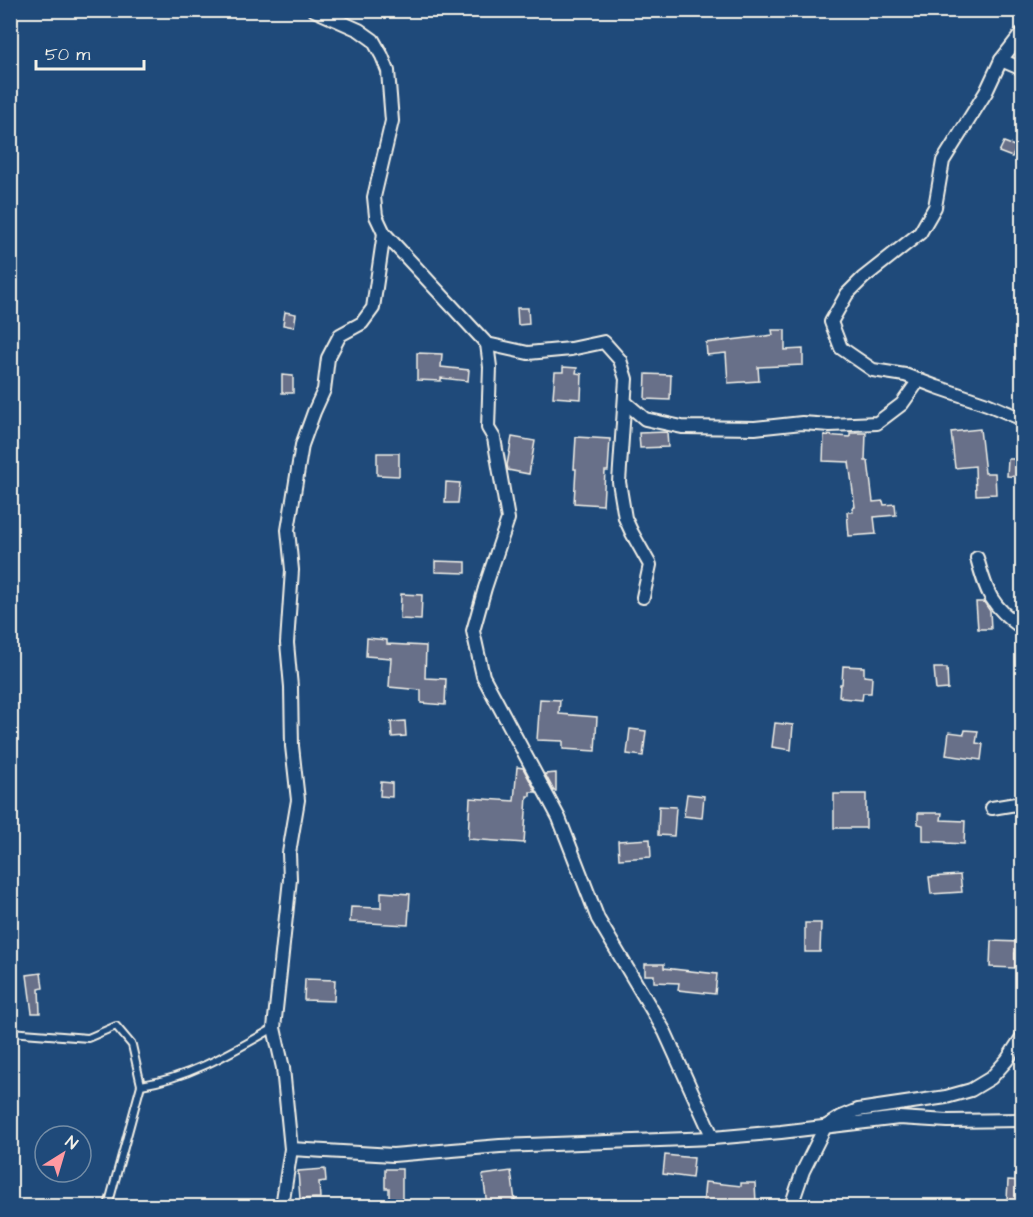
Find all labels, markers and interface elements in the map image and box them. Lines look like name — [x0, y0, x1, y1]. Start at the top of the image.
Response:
scale bar — [36, 33, 144, 71]
text: 50 m — [45, 42, 90, 67]
north arrow — [33, 1124, 93, 1184]
text: N — [61, 1131, 82, 1155]

